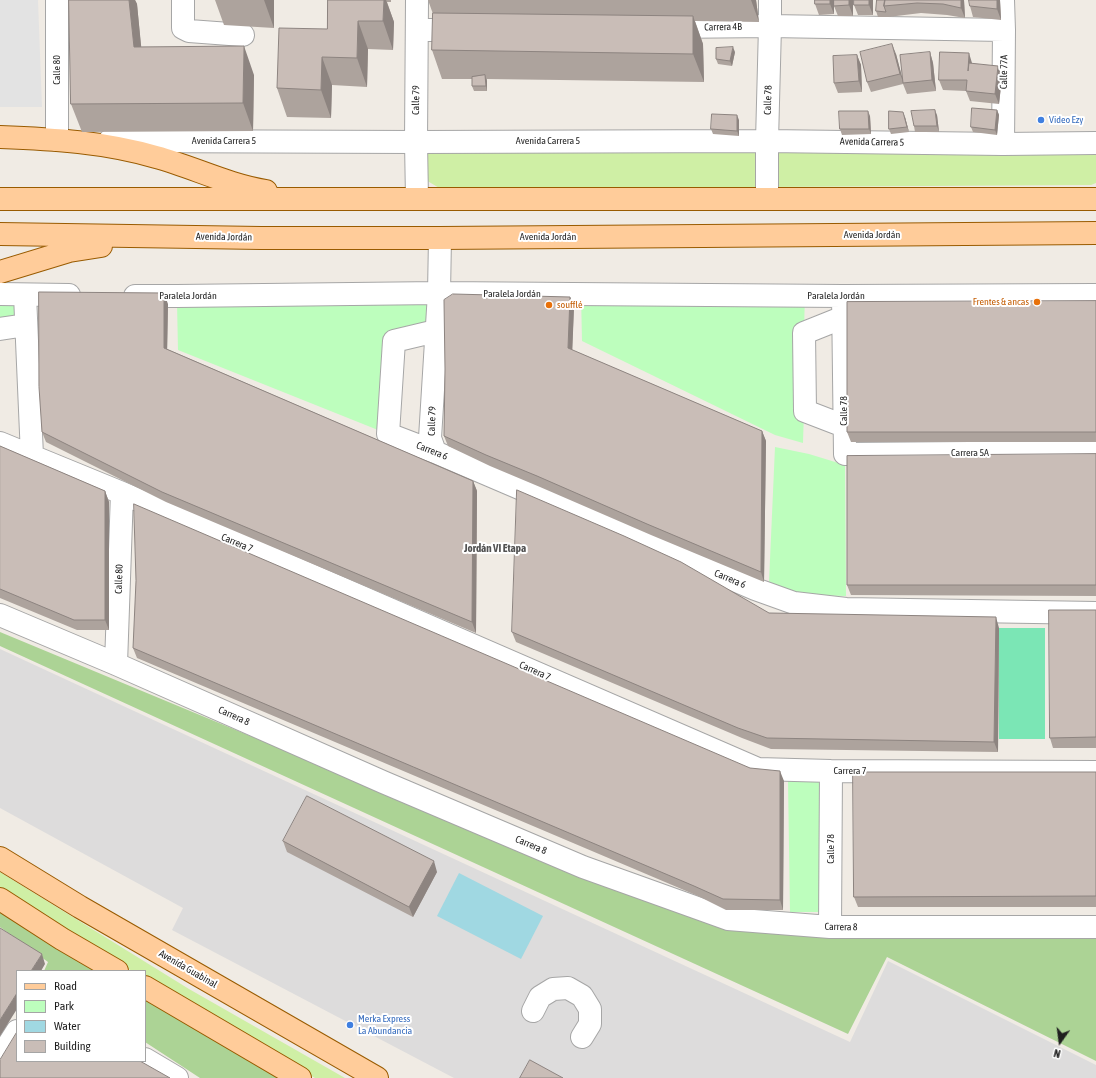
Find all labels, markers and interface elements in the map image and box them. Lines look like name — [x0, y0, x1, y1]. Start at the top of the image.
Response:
street label: Carrera 4B — [704, 21, 742, 33]
street label: Calle 80 — [51, 55, 63, 85]
street label: Calle 77A — [998, 55, 1010, 89]
street label: Calle 79 — [410, 85, 422, 115]
street label: Calle 78 — [761, 85, 775, 115]
place label: Video Ezy — [1049, 114, 1083, 126]
marker: Video Ezy — [1036, 115, 1046, 125]
street label: Avenida Carrera 5 — [192, 135, 256, 147]
street label: Avenida Carrera 5 — [516, 135, 580, 147]
street label: Avenida Carrera 5 — [840, 135, 904, 149]
street label: Avenida Jordán — [844, 229, 900, 241]
street label: Avenida Jordán — [196, 231, 252, 243]
street label: Avenida Jordán — [520, 231, 576, 243]
street label: Paralela Jordán — [483, 288, 541, 300]
street label: Paralela Jordán — [159, 290, 217, 302]
street label: Paralela Jordán — [807, 290, 865, 302]
place label: Frentes & ancas — [973, 296, 1029, 308]
marker: Frentes & ancas — [1032, 297, 1042, 307]
place label: soufflé — [557, 299, 583, 311]
marker: soufflé — [544, 300, 554, 310]
street label: Calle 78 — [838, 396, 850, 426]
street label: Calle 79 — [425, 406, 439, 436]
street label: Carrera 6 — [414, 439, 450, 463]
street label: Carrera 5A — [951, 447, 989, 459]
street label: Carrera 7 — [219, 531, 255, 555]
district label: Jordán VI Etapa — [464, 542, 526, 556]
street label: Calle 80 — [112, 564, 126, 594]
street label: Carrera 6 — [712, 567, 748, 591]
street label: Carrera 7 — [517, 659, 553, 683]
street label: Carrera 8 — [216, 704, 252, 728]
street label: Carrera 7 — [833, 765, 867, 777]
street label: Carrera 8 — [513, 833, 549, 857]
street label: Calle 78 — [825, 834, 837, 864]
street label: Carrera 8 — [824, 921, 858, 933]
street label: Avenida Guabinal — [157, 947, 219, 991]
legend — [16, 970, 146, 1062]
text: Road — [54, 979, 77, 993]
text: Park — [54, 999, 74, 1013]
place label: Merka Express La Abundancia — [358, 1013, 412, 1036]
text: Water — [54, 1019, 80, 1033]
marker: Merka Express La Abundancia — [345, 1020, 355, 1030]
north arrow — [1040, 1022, 1080, 1062]
text: Building — [54, 1039, 91, 1053]
text: N — [1052, 1047, 1062, 1060]

